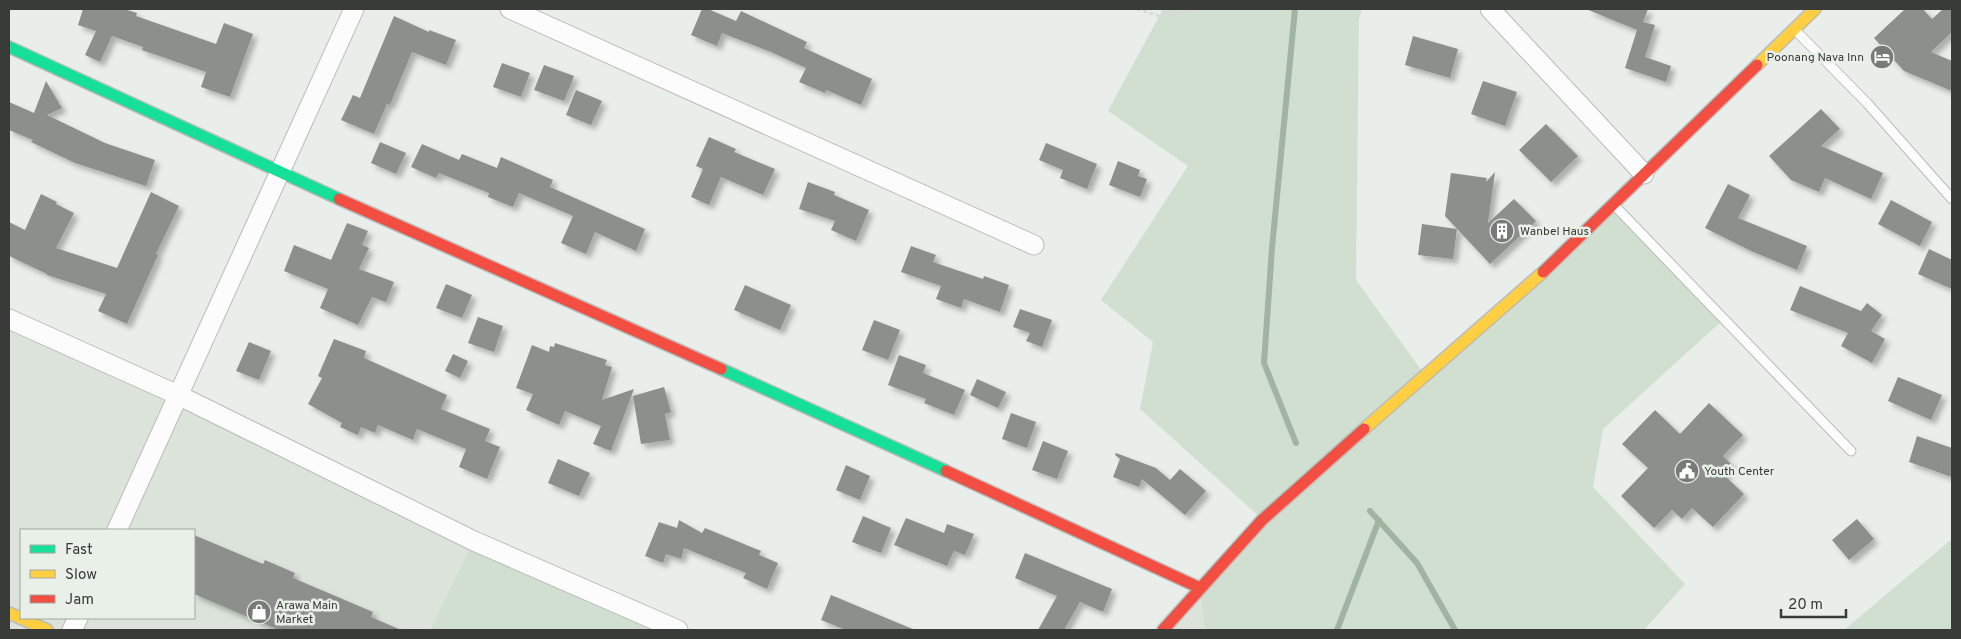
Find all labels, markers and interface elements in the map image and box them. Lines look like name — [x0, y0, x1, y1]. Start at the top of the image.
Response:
hotel icon: Poonang Nava Inn — [1869, 44, 1895, 70]
place label: Poonang Nava Inn — [1767, 50, 1864, 66]
building icon: Wanbel Haus — [1489, 218, 1515, 244]
place label: Wanbel Haus — [1520, 224, 1589, 240]
public building icon: Youth Center — [1674, 458, 1700, 484]
place label: Youth Center — [1704, 464, 1775, 480]
legend — [20, 529, 195, 619]
text: Fast — [65, 541, 93, 560]
text: Slow — [65, 566, 97, 585]
scale bar — [1781, 586, 1846, 618]
text: Jam — [65, 591, 94, 610]
text: 20 m — [1788, 596, 1823, 615]
place label: Arawa Main Market — [276, 598, 338, 628]
shop icon: Arawa Main Market — [246, 599, 272, 625]

